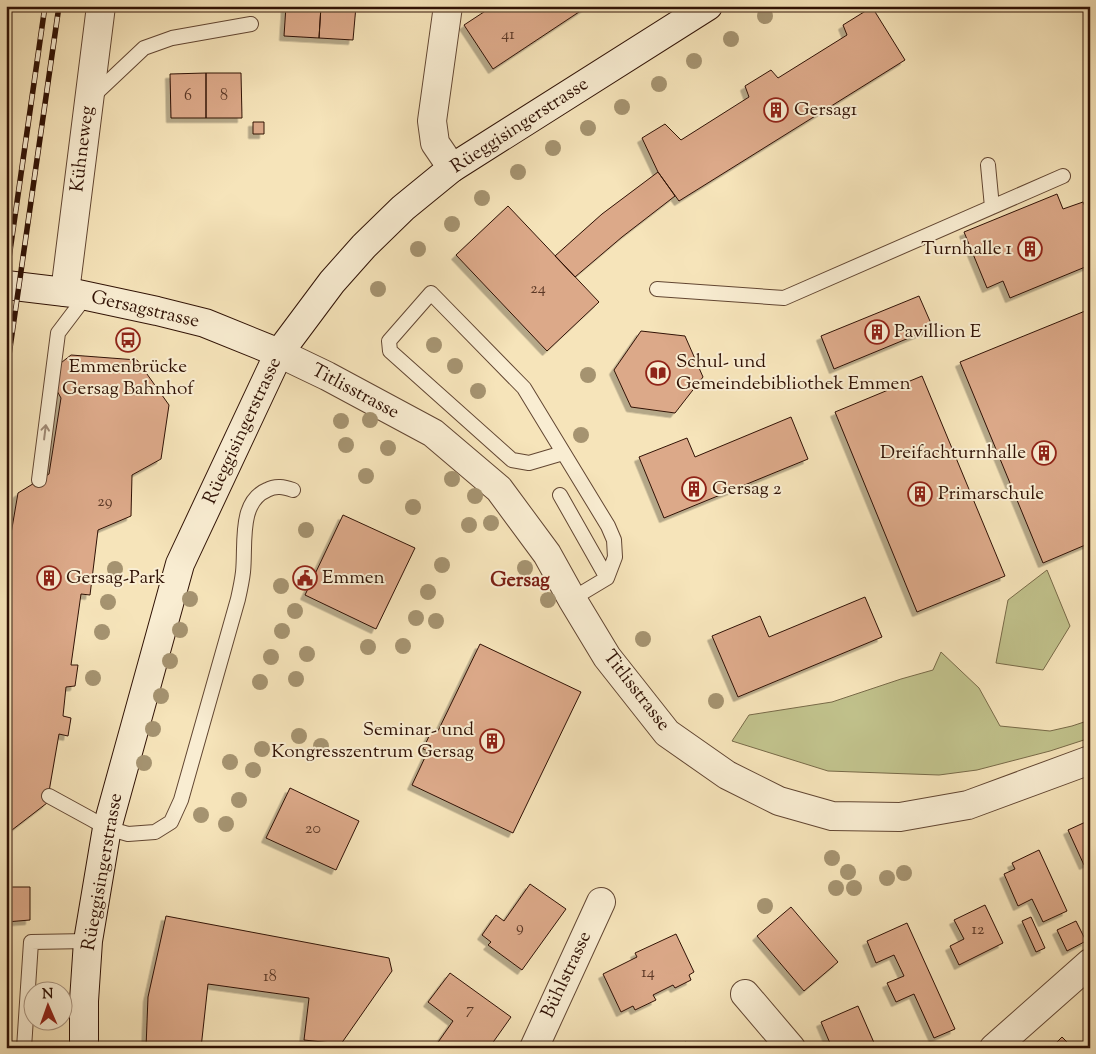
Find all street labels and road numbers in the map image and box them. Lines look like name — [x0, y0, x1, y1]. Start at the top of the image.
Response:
street label: Rüeggisingerstrasse — [446, 71, 594, 181]
street label: Kühneweg — [64, 104, 102, 194]
street label: Gersagstrasse — [88, 284, 202, 336]
street label: Rüeggisingerstrasse — [197, 353, 289, 509]
street label: Titlisstrasse — [306, 358, 404, 427]
street label: Titlisstrasse — [596, 645, 676, 737]
street label: Rüeggisingerstrasse — [76, 791, 130, 953]
street label: Bühlstrasse — [535, 927, 599, 1023]

